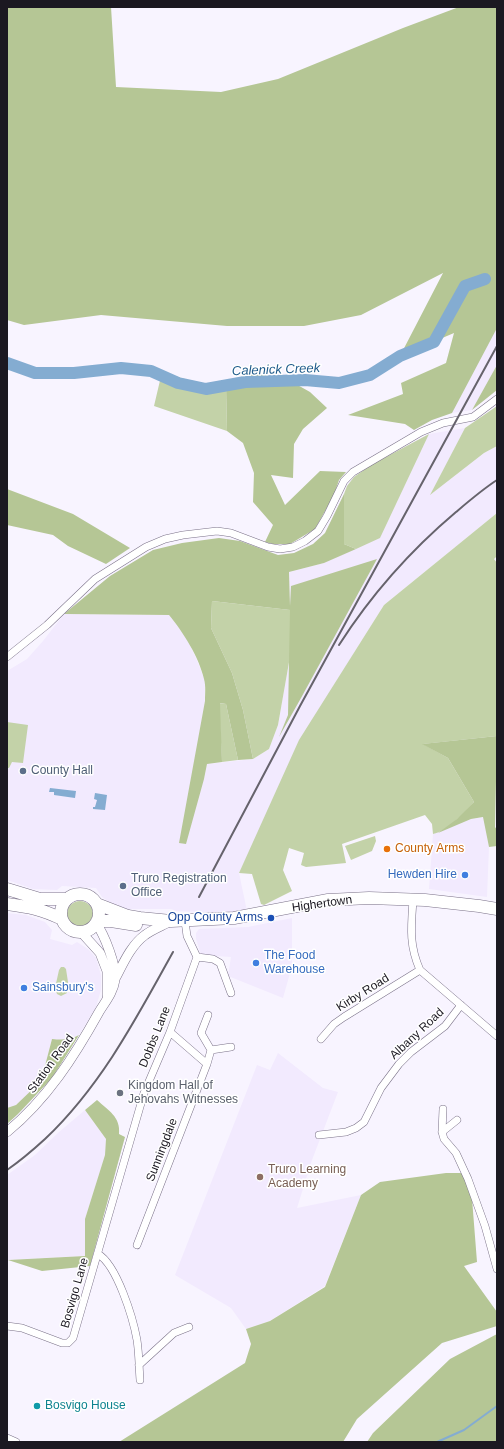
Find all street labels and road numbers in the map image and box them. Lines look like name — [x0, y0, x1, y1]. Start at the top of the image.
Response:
street label: Highertown — [291, 893, 353, 915]
street label: Kirby Road — [334, 971, 392, 1015]
street label: Dobbs Lane — [136, 1004, 174, 1070]
street label: Albany Road — [387, 1005, 447, 1063]
street label: Station Road — [25, 1032, 77, 1096]
street label: Sunningdale — [143, 1116, 181, 1184]
street label: Bosvigo Lane — [58, 1256, 92, 1330]

